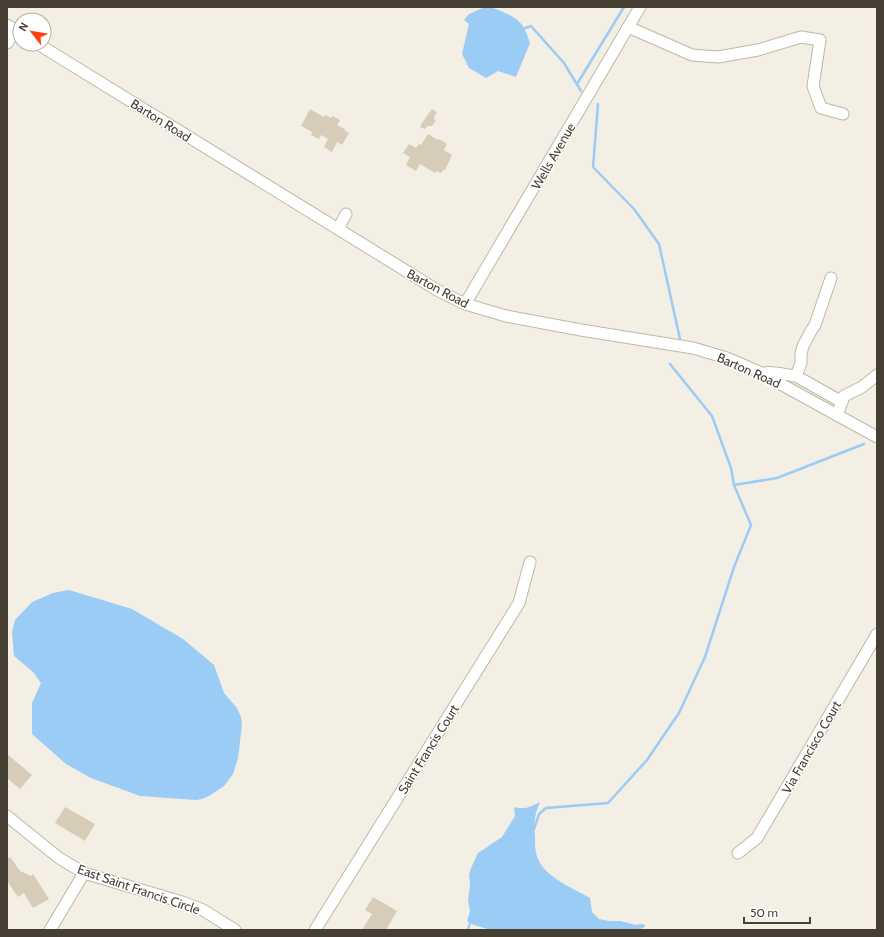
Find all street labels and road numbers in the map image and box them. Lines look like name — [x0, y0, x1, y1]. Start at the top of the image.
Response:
street label: Barton Road — [128, 95, 194, 145]
street label: Wells Avenue — [528, 120, 579, 192]
street label: Barton Road — [404, 265, 472, 311]
street label: Barton Road — [715, 349, 783, 391]
street label: Via Francisco Court — [778, 697, 844, 796]
street label: Saint Francis Court — [394, 701, 462, 797]
street label: East Saint Francis Circle — [76, 861, 203, 918]

